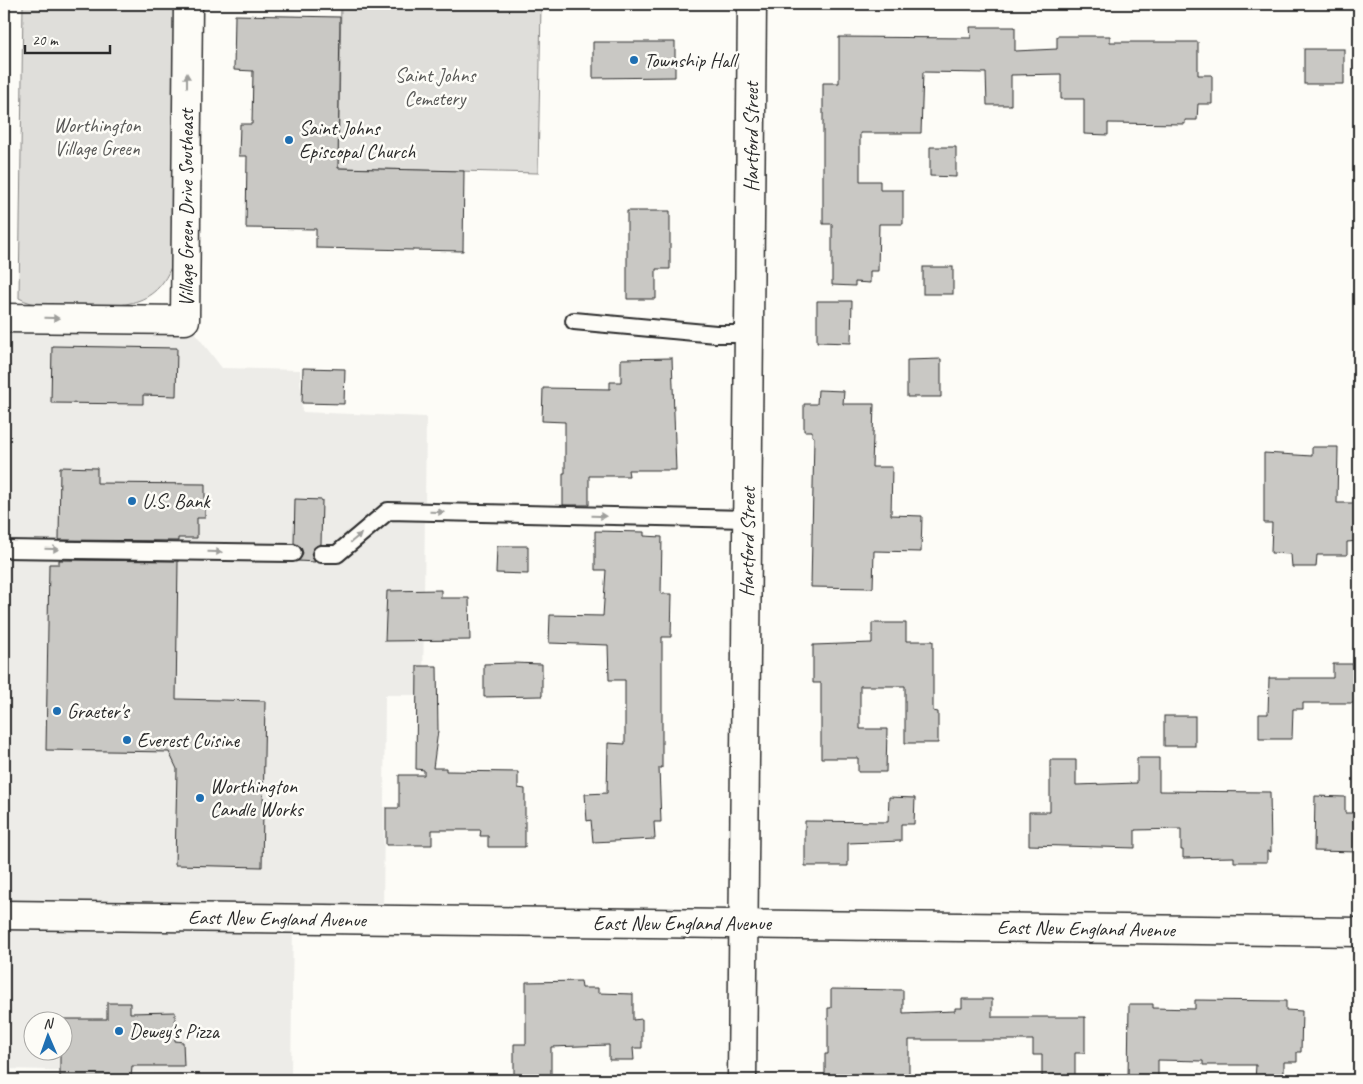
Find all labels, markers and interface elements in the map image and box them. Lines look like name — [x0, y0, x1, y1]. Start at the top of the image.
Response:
scale bar — [25, 22, 110, 54]
text: 20 m — [32, 31, 59, 50]
place label: Township Hall — [644, 48, 740, 73]
marker: Township Hall — [628, 54, 640, 66]
park label: Saint Johns Cemetery — [395, 63, 477, 111]
one-way arrow — [183, 72, 191, 88]
street label: Hartford Street — [739, 80, 764, 192]
street label: Village Green Drive Southeast — [174, 107, 199, 307]
park label: Worthington Village Green — [54, 113, 141, 161]
place label: Saint Johns Episcopal Church — [299, 116, 416, 164]
marker: Saint Johns Episcopal Church — [283, 134, 295, 146]
one-way arrow — [45, 314, 61, 322]
street label: Hartford Street — [734, 485, 761, 597]
place label: U.S. Bank — [142, 489, 211, 514]
marker: U.S. Bank — [126, 495, 138, 507]
one-way arrow — [429, 508, 445, 516]
one-way arrow — [591, 512, 607, 520]
one-way arrow — [350, 532, 363, 543]
one-way arrow — [45, 546, 61, 554]
one-way arrow — [207, 548, 223, 556]
place label: Graeter's — [67, 699, 131, 724]
marker: Graeter's — [51, 705, 63, 717]
place label: Everest Cuisine — [137, 728, 241, 753]
marker: Everest Cuisine — [121, 734, 133, 746]
place label: Worthington Candle Works — [210, 774, 305, 822]
marker: Worthington Candle Works — [194, 792, 206, 804]
street label: East New England Avenue — [188, 904, 368, 933]
street label: East New England Avenue — [593, 911, 772, 936]
street label: East New England Avenue — [997, 914, 1177, 943]
north arrow — [22, 1012, 72, 1062]
text: N — [43, 1015, 55, 1032]
place label: Dewey's Pizza — [129, 1019, 221, 1044]
marker: Dewey's Pizza — [113, 1025, 125, 1037]

